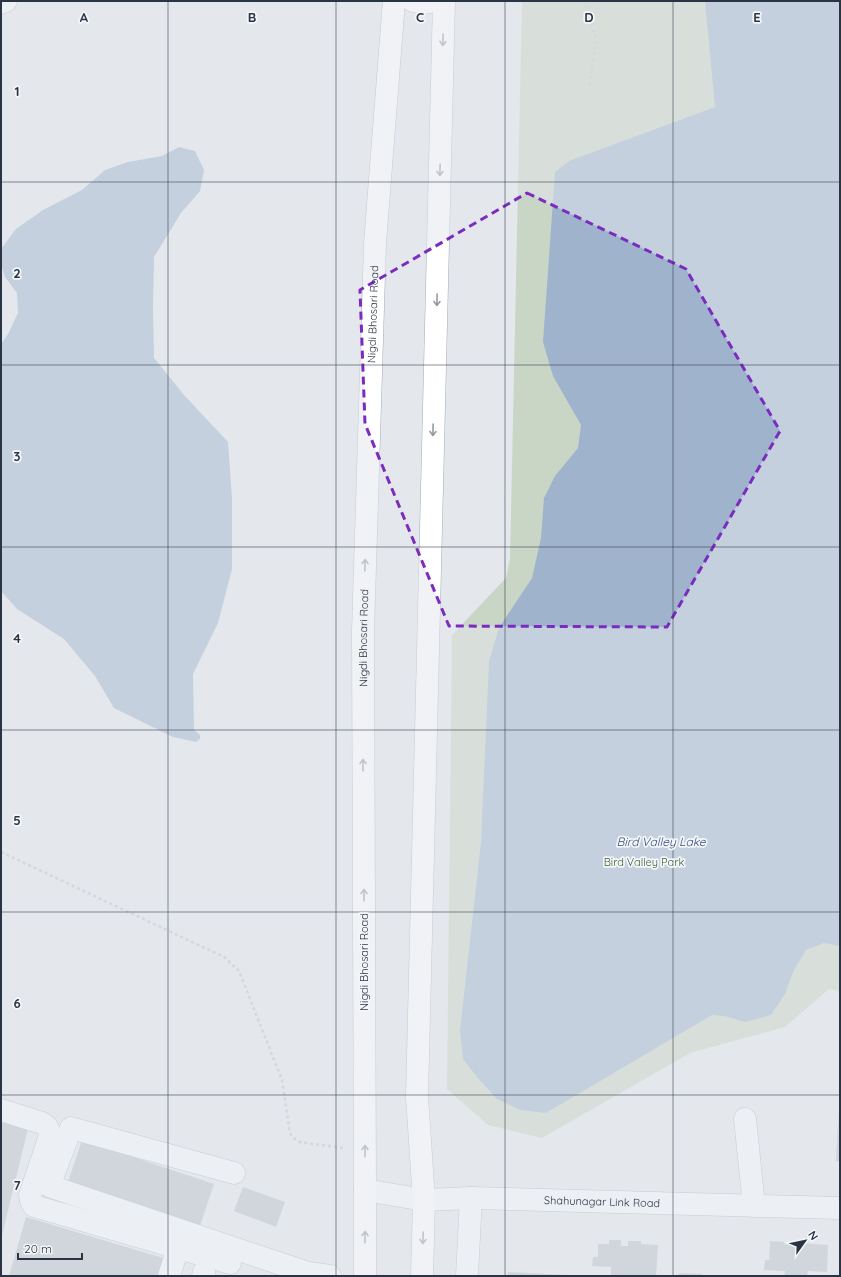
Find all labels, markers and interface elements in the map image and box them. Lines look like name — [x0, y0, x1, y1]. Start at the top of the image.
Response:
text: A — [80, 9, 89, 25]
text: B — [248, 9, 256, 25]
text: C — [416, 9, 424, 25]
text: D — [584, 9, 594, 25]
text: E — [753, 9, 761, 25]
one-way arrow — [439, 33, 447, 46]
text: 1 — [14, 83, 20, 99]
one-way arrow — [436, 163, 444, 176]
text: 2 — [13, 265, 21, 281]
street label: Nigdi Bhosari Road — [364, 265, 381, 363]
one-way arrow — [433, 293, 441, 306]
one-way arrow — [430, 423, 437, 436]
text: 3 — [14, 448, 21, 464]
one-way arrow — [361, 559, 369, 572]
street label: Nigdi Bhosari Road — [356, 589, 371, 687]
text: 4 — [13, 630, 21, 646]
one-way arrow — [359, 759, 367, 772]
text: 5 — [13, 812, 21, 828]
water label: Bird Valley Lake — [616, 834, 707, 849]
park label: Bird Valley Park — [604, 855, 684, 869]
one-way arrow — [360, 889, 368, 902]
street label: Nigdi Bhosari Road — [357, 913, 371, 1011]
text: 6 — [13, 995, 21, 1011]
one-way arrow — [361, 1145, 369, 1158]
text: 7 — [13, 1177, 21, 1193]
street label: Shahunagar Link Road — [544, 1193, 660, 1210]
north arrow — [785, 1221, 825, 1261]
text: N — [805, 1228, 821, 1243]
one-way arrow — [361, 1231, 369, 1244]
one-way arrow — [420, 1231, 427, 1244]
scale bar — [18, 1235, 82, 1261]
text: 20 m — [24, 1241, 52, 1256]

